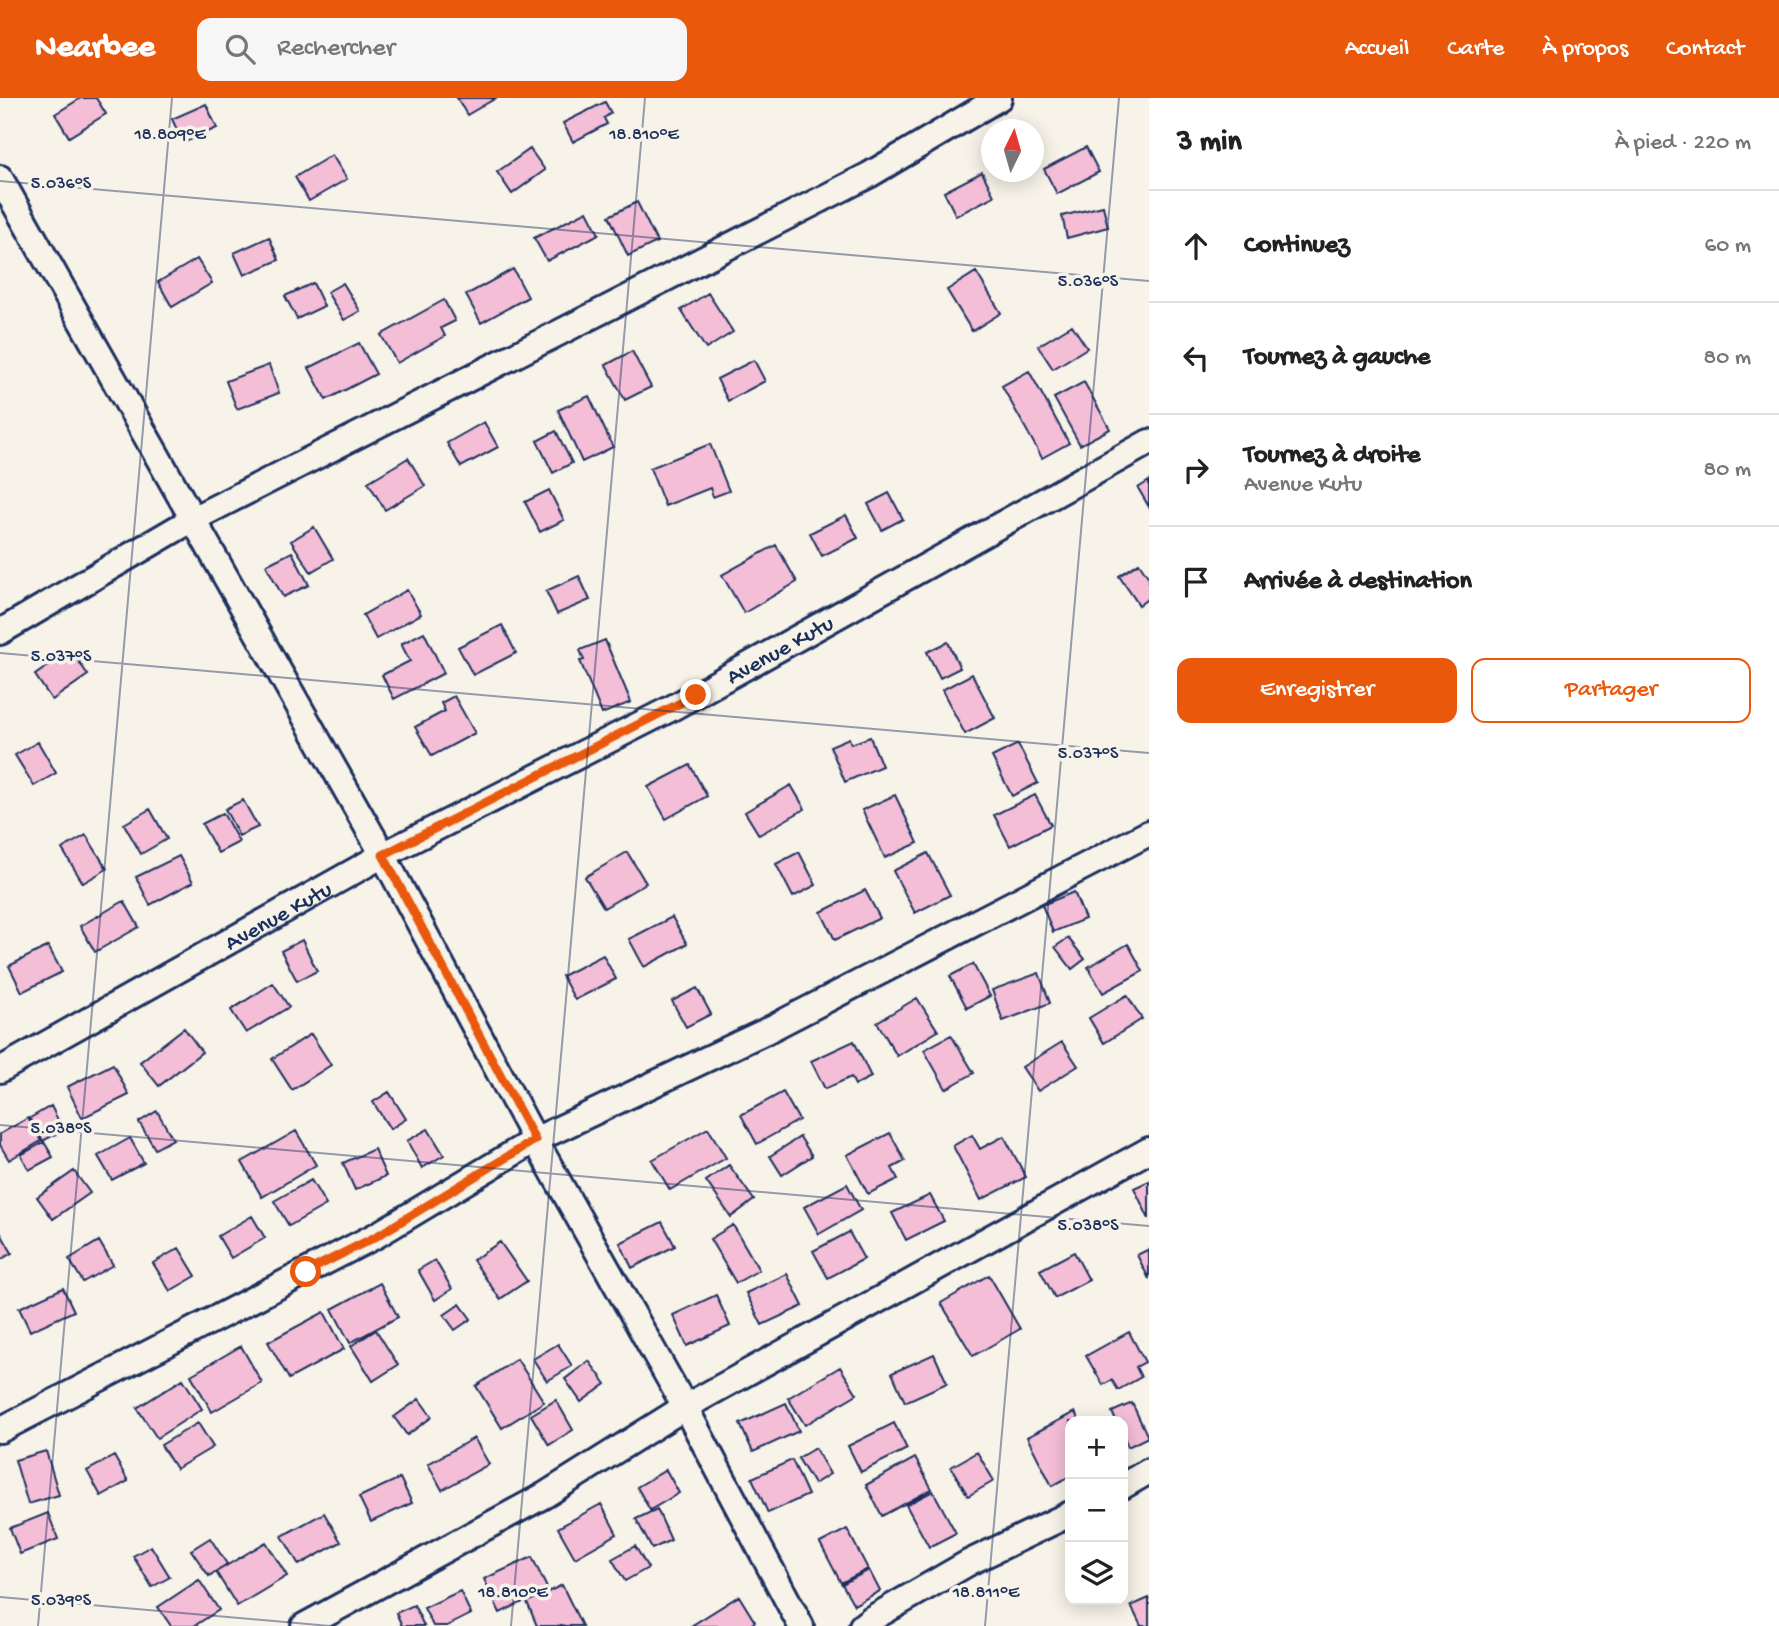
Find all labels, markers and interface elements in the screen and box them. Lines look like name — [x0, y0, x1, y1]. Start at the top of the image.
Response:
search box — [197, 18, 687, 81]
text: Nearbee — [35, 30, 155, 68]
icon: search — [221, 30, 259, 68]
text: Rechercher — [277, 34, 395, 65]
text: Accueil — [1345, 35, 1409, 64]
text: Carte — [1447, 35, 1504, 64]
text: À propos — [1542, 35, 1628, 64]
text: Contact — [1666, 35, 1744, 64]
north arrow — [981, 119, 1044, 182]
text: 18.809°E — [133, 125, 206, 146]
text: 18.810°E — [608, 125, 680, 146]
text: 3 min — [1177, 126, 1242, 161]
text: À pied · 220 m — [1615, 130, 1751, 157]
text: 5.036°S — [31, 174, 92, 195]
icon: ahead — [1177, 227, 1215, 265]
text: Continuez — [1244, 231, 1350, 262]
text: 60 m — [1705, 233, 1751, 260]
text: 5.036°S — [1058, 272, 1119, 293]
icon: left — [1177, 339, 1215, 377]
text: Tournez à gauche — [1244, 343, 1431, 374]
text: 80 m — [1704, 345, 1751, 372]
text: Tournez à droite — [1244, 441, 1421, 472]
icon: right — [1177, 451, 1215, 489]
text: 80 m — [1704, 457, 1751, 484]
text: Avenue Kutu — [1244, 472, 1362, 499]
icon: arrive — [1177, 563, 1215, 601]
text: Arrivée à destination — [1244, 567, 1472, 598]
street label: Avenue Kutu — [722, 611, 839, 692]
text: 5.037°S — [31, 647, 92, 668]
button: Enregistrer — [1177, 658, 1457, 723]
button: Partager — [1471, 658, 1751, 723]
route end — [680, 679, 711, 710]
text: 5.037°S — [1058, 744, 1119, 765]
street label: Avenue Kutu — [221, 877, 337, 958]
text: 5.038°S — [31, 1119, 92, 1140]
text: 5.038°S — [1058, 1216, 1119, 1237]
route start — [290, 1256, 321, 1287]
map controls — [1065, 1416, 1128, 1605]
button: + — [1065, 1416, 1128, 1479]
button: − — [1065, 1479, 1128, 1542]
button: layers — [1065, 1542, 1128, 1605]
text: 18.810°E — [477, 1583, 549, 1604]
text: 18.811°E — [952, 1583, 1020, 1604]
text: 5.039°S — [31, 1591, 92, 1612]

